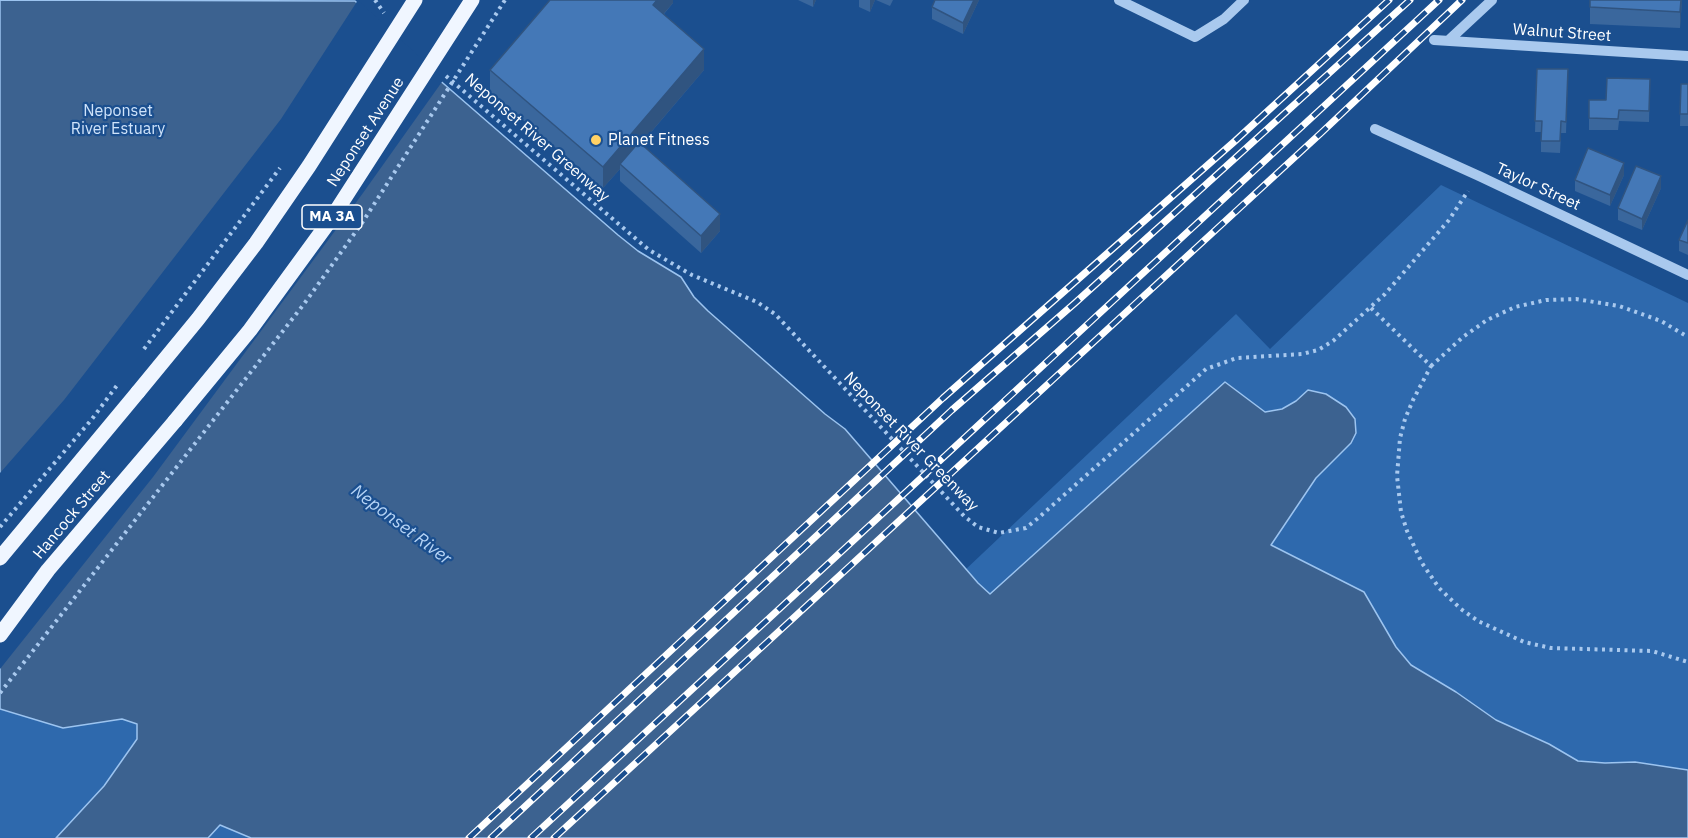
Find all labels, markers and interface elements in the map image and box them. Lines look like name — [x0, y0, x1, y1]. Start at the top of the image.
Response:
street label: Walnut Street — [1512, 20, 1612, 46]
street label: Neponset River Greenway — [461, 70, 613, 206]
street label: Neponset Avenue — [323, 74, 409, 190]
park label: Neponset River Estuary — [71, 101, 165, 139]
place label: Planet Fitness — [608, 130, 710, 150]
marker: Planet Fitness — [589, 133, 603, 147]
street label: Taylor Street — [1493, 159, 1583, 215]
road number: MA 3A — [302, 205, 362, 229]
street label: Neponset River Greenway — [840, 368, 982, 516]
street label: Hancock Street — [29, 467, 115, 563]
water label: Neponset River — [347, 480, 455, 570]

